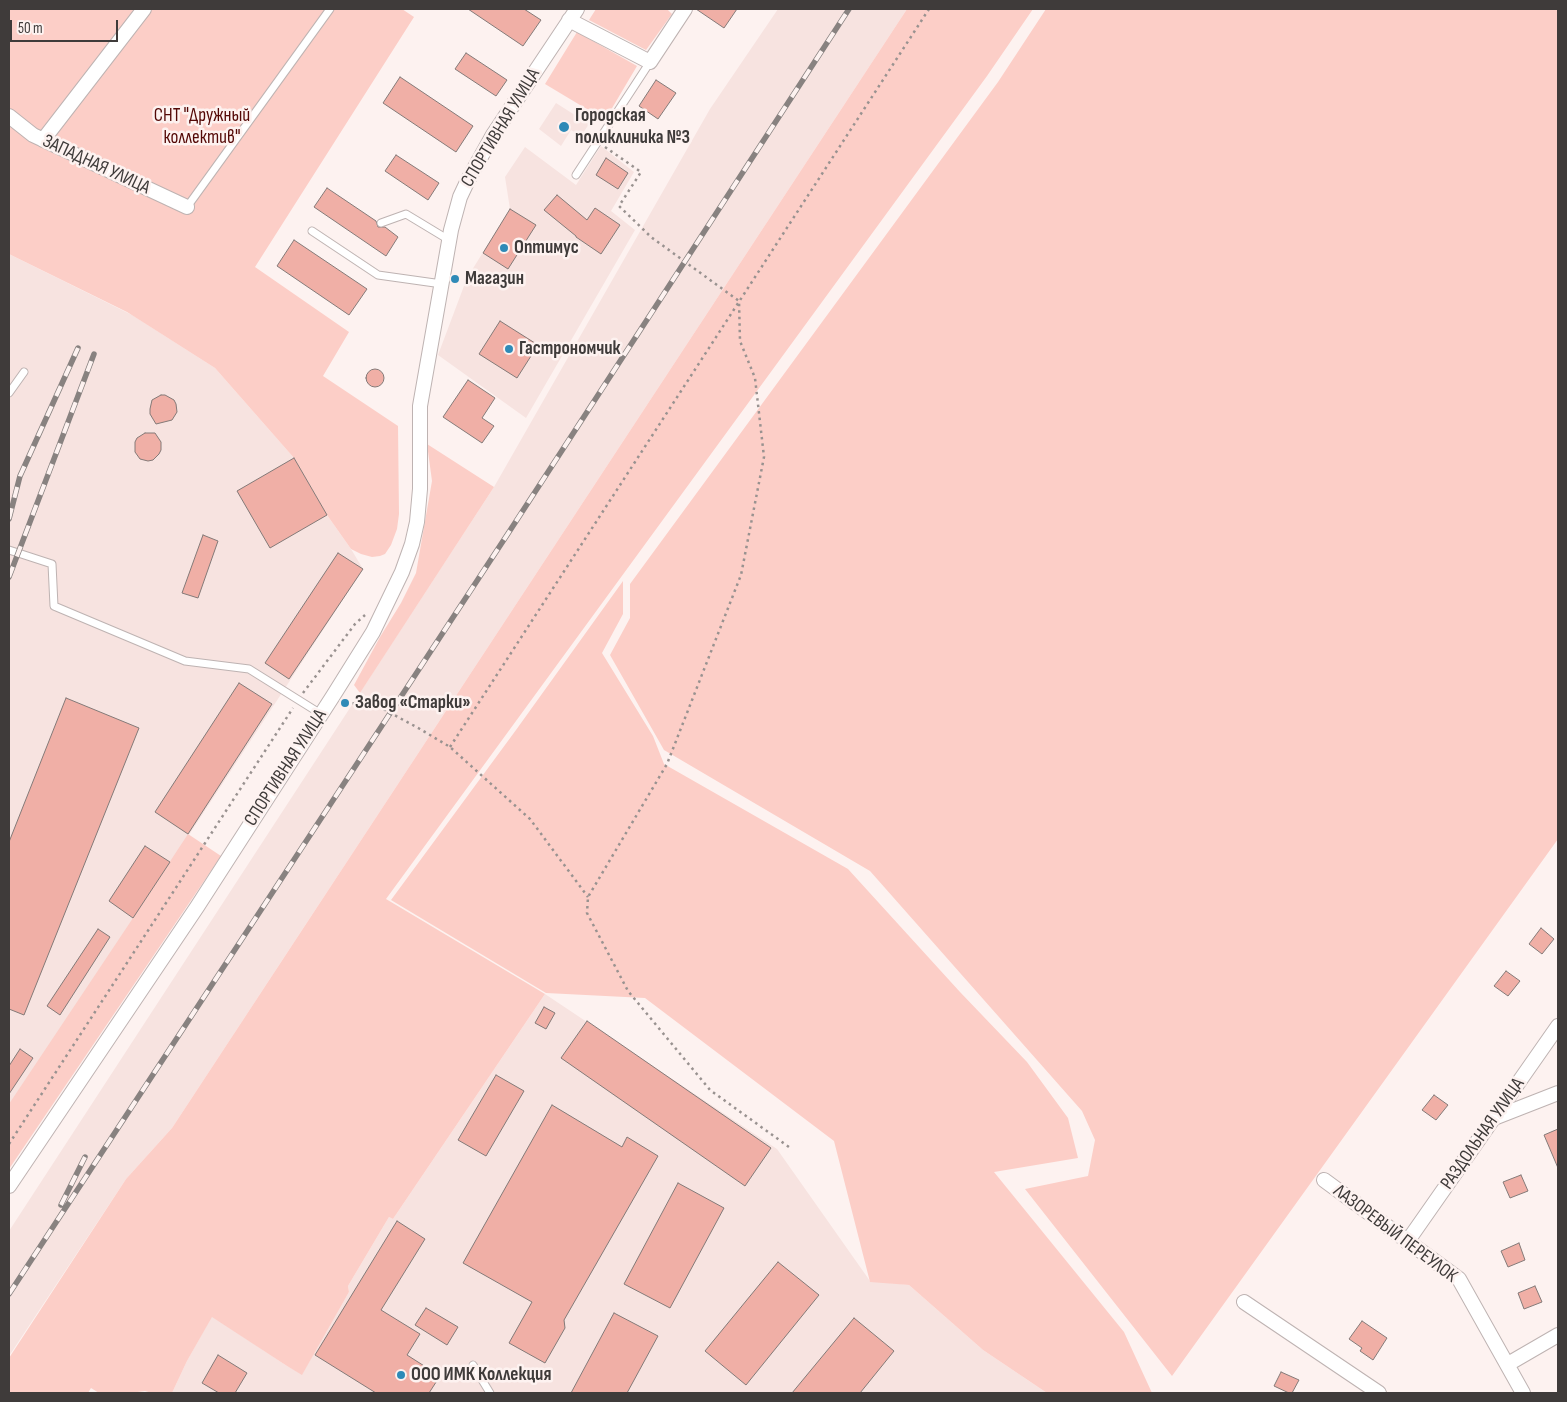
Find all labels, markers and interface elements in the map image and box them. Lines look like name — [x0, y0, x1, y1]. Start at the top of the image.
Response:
scale bar — [12, 10, 120, 42]
text: 50 m — [18, 19, 43, 38]
street label: СПОРТИВНАЯ УЛИЦА — [457, 65, 545, 191]
park label: СНТ "Дружный коллектив" — [154, 105, 250, 149]
place label: Городская поликлиника №3 — [575, 105, 690, 149]
marker: Городская поликлиника №3 — [557, 120, 571, 134]
street label: ЗАПАДНАЯ УЛИЦА — [39, 130, 153, 200]
place label: Оптимус — [514, 237, 579, 259]
marker: Оптимус — [498, 242, 510, 254]
place label: Магазин — [465, 268, 524, 290]
marker: Магазин — [449, 273, 461, 285]
place label: Гастрономчик — [519, 338, 621, 360]
marker: Гастрономчик — [503, 343, 515, 355]
place label: Завод «Старки» — [355, 692, 471, 714]
marker: Завод «Старки» — [339, 697, 351, 709]
street label: СПОРТИВНАЯ УЛИЦА — [240, 705, 332, 831]
street label: РАЗДОЛЬНАЯ УЛИЦА — [1436, 1074, 1530, 1194]
street label: ЛАЗОРЕВЫЙ ПЕРЕУЛОК — [1329, 1180, 1461, 1288]
place label: ООО ИМК Коллекция — [411, 1364, 551, 1386]
marker: ООО ИМК Коллекция — [395, 1369, 407, 1381]

